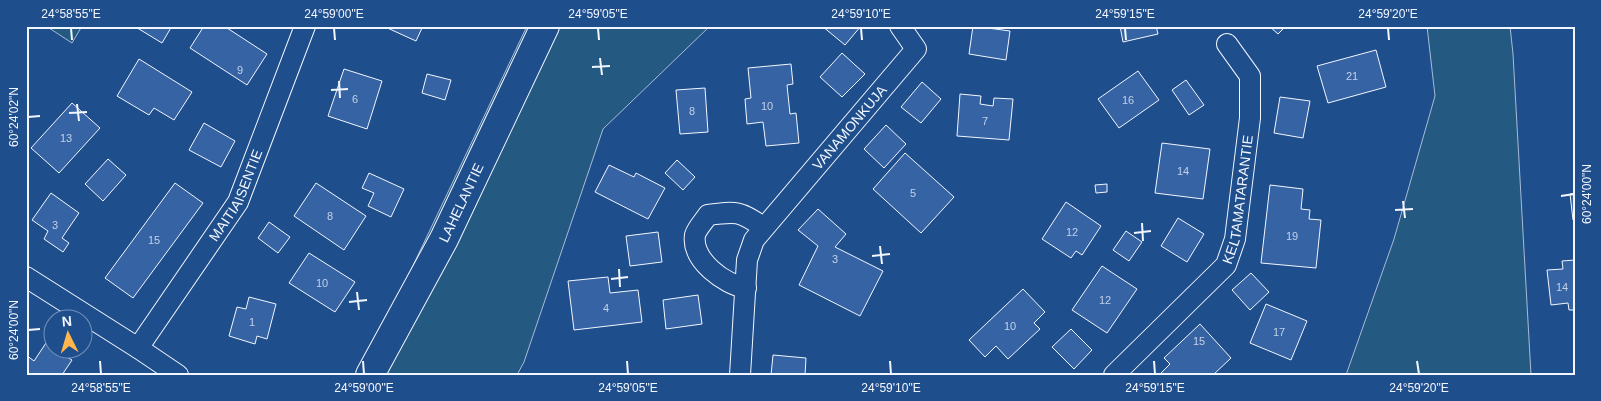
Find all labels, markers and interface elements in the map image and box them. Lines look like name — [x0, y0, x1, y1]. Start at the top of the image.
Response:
text: 24°58'55"E — [41, 7, 101, 21]
text: 24°59'00"E — [304, 7, 364, 21]
text: 24°59'05"E — [568, 7, 628, 21]
text: 24°59'10"E — [831, 7, 891, 21]
text: 24°59'15"E — [1095, 7, 1155, 21]
text: 24°59'20"E — [1358, 7, 1418, 21]
house number: 9 — [237, 64, 243, 76]
house number: 21 — [1346, 70, 1358, 82]
street label: VANAMONKUJA — [809, 81, 890, 173]
text: 60°24'02"N — [7, 87, 21, 147]
house number: 6 — [352, 93, 358, 105]
house number: 16 — [1122, 94, 1134, 106]
house number: 10 — [761, 100, 773, 112]
house number: 8 — [689, 105, 695, 117]
house number: 7 — [982, 115, 988, 127]
house number: 13 — [60, 132, 72, 144]
street label: KELTAMATARANTIE — [1219, 134, 1256, 266]
street label: MAITIAISENTIE — [206, 147, 265, 244]
street label: LAHELANTIE — [436, 161, 487, 245]
text: 60°24'00"N — [1580, 164, 1594, 224]
house number: 14 — [1177, 165, 1189, 177]
house number: 5 — [910, 187, 916, 199]
house number: 8 — [327, 210, 333, 222]
house number: 3 — [52, 219, 58, 231]
house number: 12 — [1066, 226, 1078, 238]
house number: 19 — [1286, 230, 1298, 242]
house number: 15 — [148, 234, 160, 246]
house number: 3 — [832, 253, 838, 265]
house number: 10 — [316, 277, 328, 289]
house number: 14 — [1556, 281, 1568, 293]
house number: 12 — [1099, 294, 1111, 306]
text: 60°24'00"N — [7, 300, 21, 360]
house number: 4 — [603, 302, 609, 314]
north arrow — [42, 308, 92, 358]
text: N — [61, 313, 73, 329]
house number: 1 — [249, 316, 255, 328]
house number: 10 — [1004, 320, 1016, 332]
house number: 17 — [1273, 326, 1285, 338]
house number: 15 — [1193, 335, 1205, 347]
text: 24°58'55"E — [71, 381, 131, 395]
text: 24°59'00"E — [334, 381, 394, 395]
text: 24°59'05"E — [598, 381, 658, 395]
text: 24°59'10"E — [861, 381, 921, 395]
text: 24°59'15"E — [1125, 381, 1185, 395]
text: 24°59'20"E — [1389, 381, 1449, 395]

